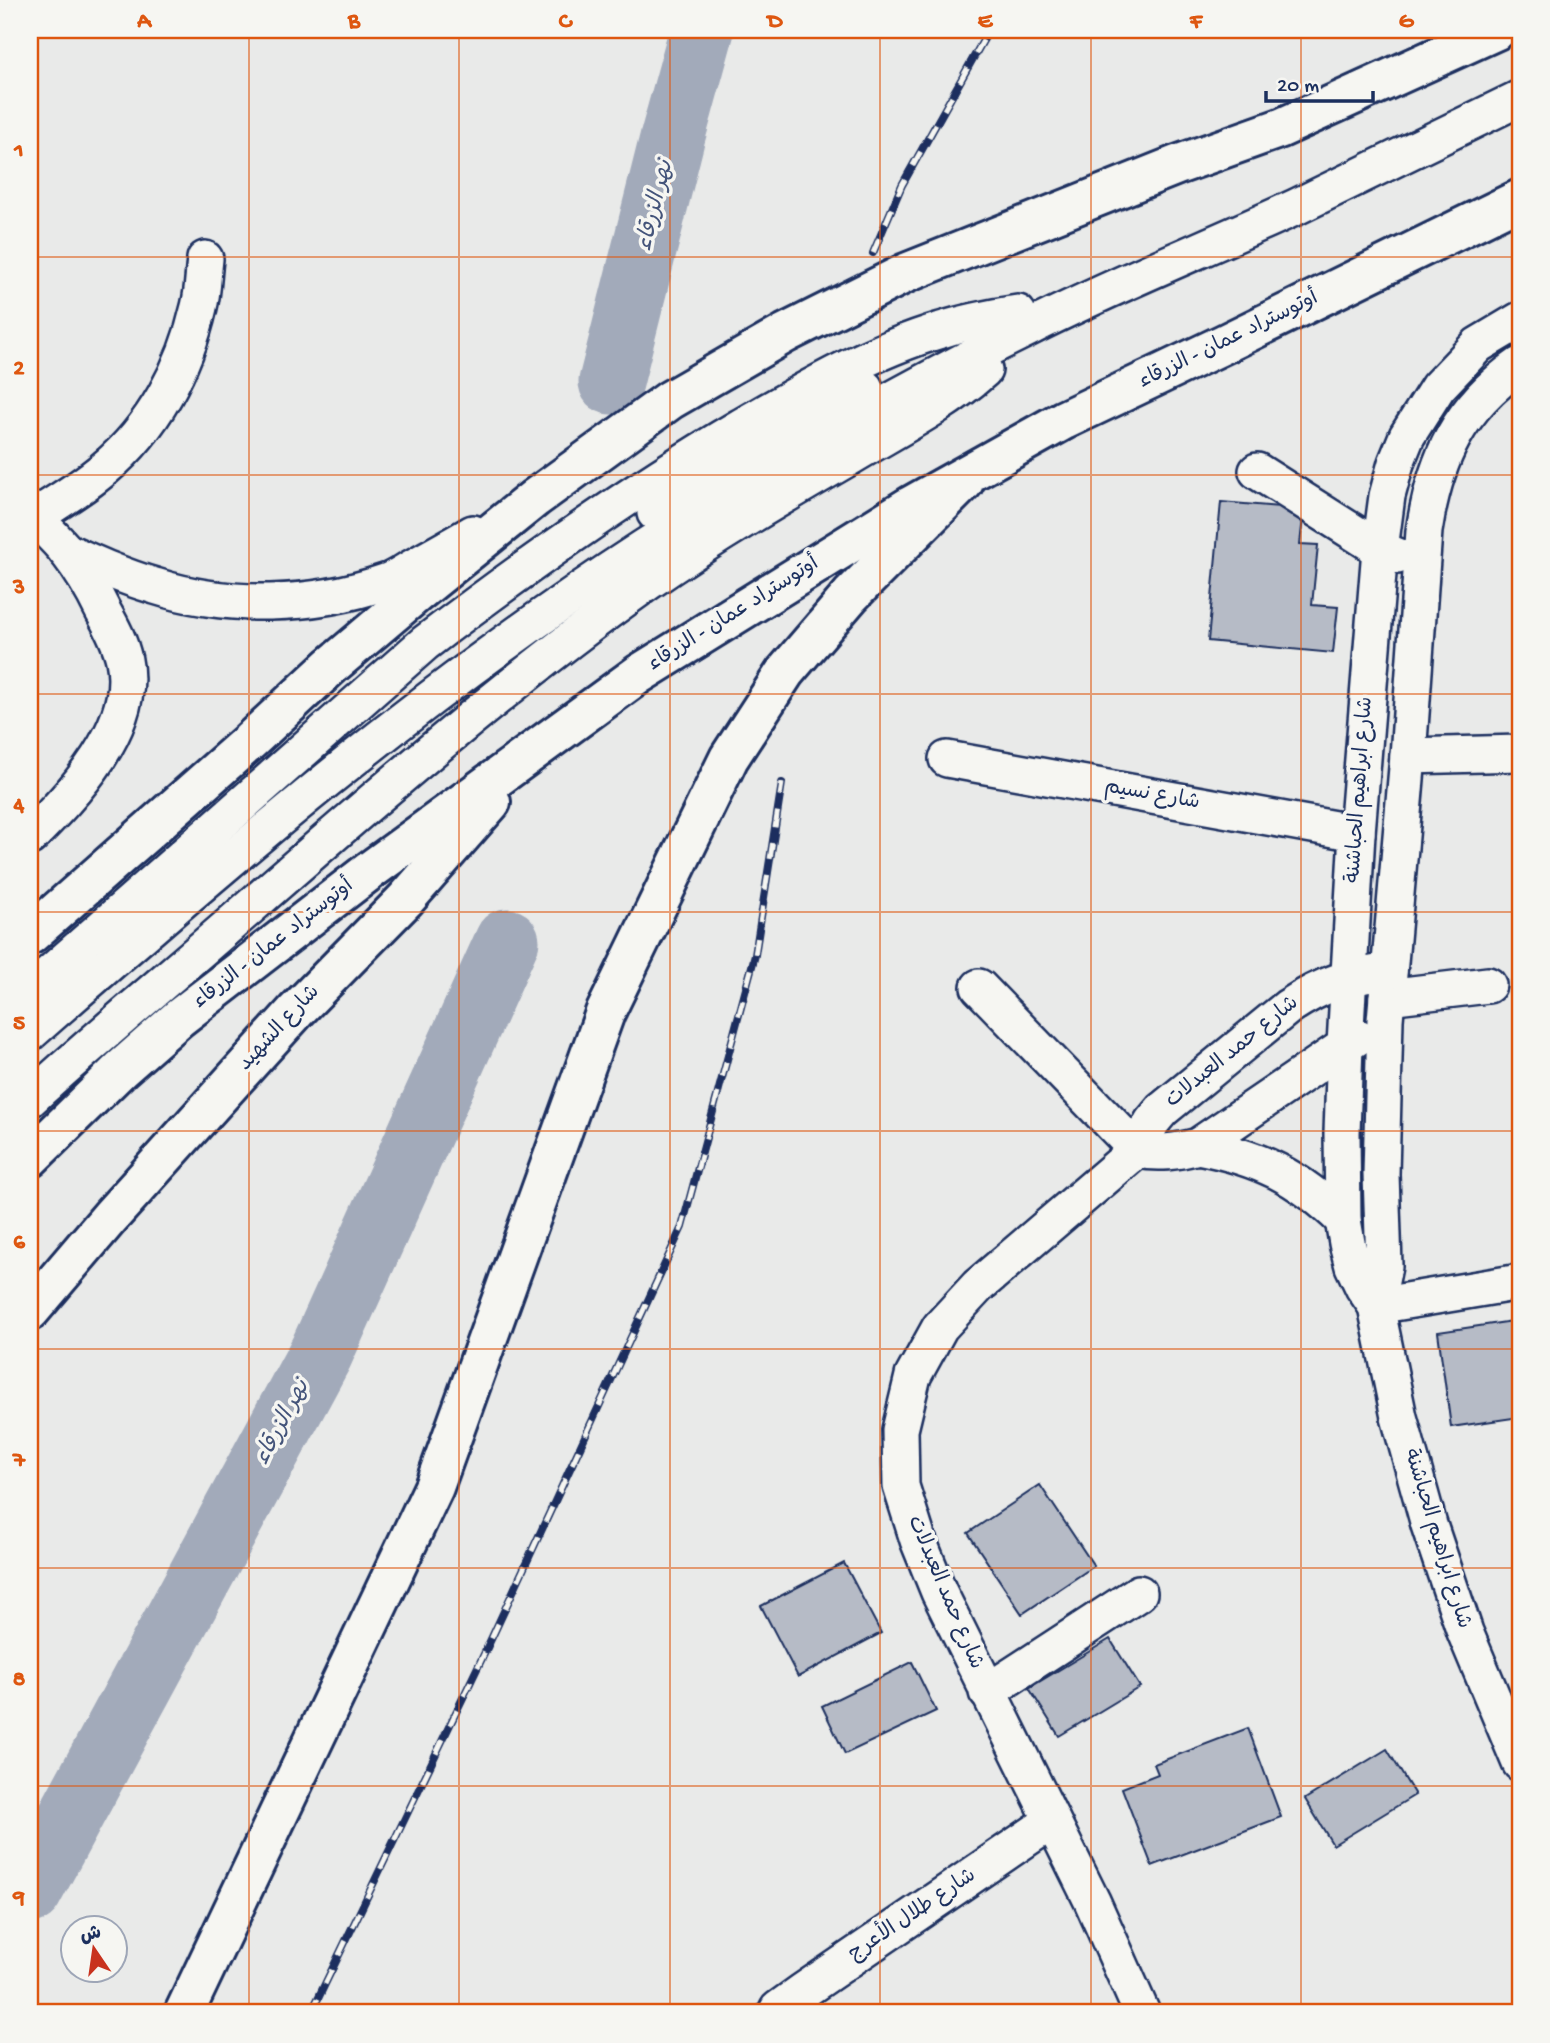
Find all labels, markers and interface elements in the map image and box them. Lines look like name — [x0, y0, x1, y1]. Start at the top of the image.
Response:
text: A — [136, 9, 152, 36]
text: B — [347, 9, 361, 36]
text: C — [559, 9, 574, 36]
text: D — [766, 9, 784, 36]
text: E — [978, 9, 994, 36]
text: F — [1189, 9, 1204, 36]
text: G — [1399, 9, 1415, 36]
scale bar — [1266, 60, 1373, 104]
text: 20 m — [1277, 75, 1319, 100]
text: 1 — [13, 138, 24, 165]
water label: نهر الزرقاء — [632, 156, 681, 254]
street label: أوتوستراد عمان - الزرقاء — [1134, 284, 1323, 395]
text: 2 — [13, 356, 25, 383]
street label: أوتوستراد عمان - الزرقاء — [642, 550, 824, 678]
text: 3 — [12, 575, 25, 602]
street label: شارع ابراهيم الحباشنة — [1342, 696, 1380, 884]
street label: شارع نسيم — [1102, 775, 1202, 817]
text: 4 — [13, 793, 25, 820]
street label: أوتوستراد عمان - الزرقاء — [187, 872, 359, 1015]
street label: شارع الشهيد — [234, 981, 326, 1077]
street label: شارع حمد العبدلات — [1161, 992, 1305, 1114]
text: 5 — [13, 1011, 25, 1038]
text: 6 — [13, 1230, 26, 1257]
water label: نهر الزرقاء — [249, 1374, 318, 1470]
street label: شارع ابراهيم الحباشنة — [1397, 1446, 1475, 1632]
text: 7 — [12, 1448, 26, 1475]
street label: شارع حمد العبدلات — [900, 1513, 988, 1673]
text: 8 — [13, 1667, 26, 1694]
street label: شارع طلال الأعرج — [842, 1860, 981, 1968]
text: 9 — [12, 1885, 25, 1912]
north arrow — [60, 1913, 130, 1983]
text: ش — [78, 1922, 104, 1949]

